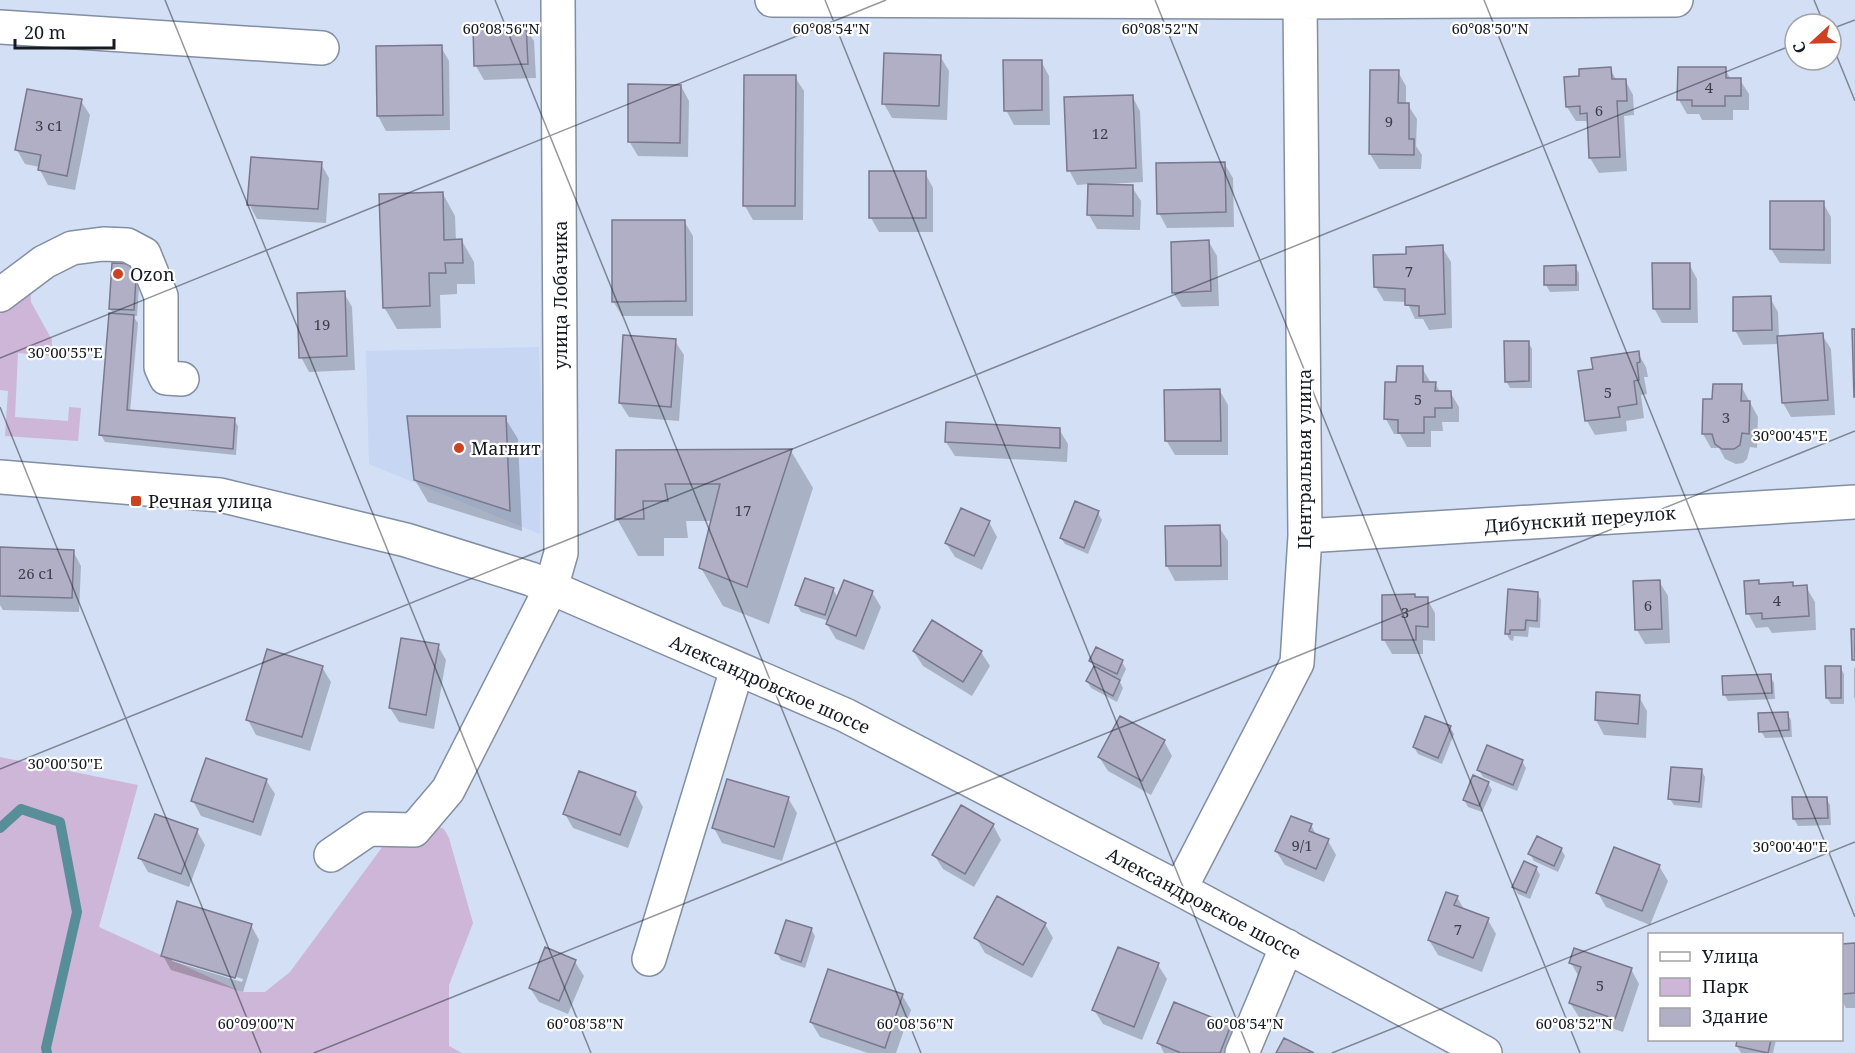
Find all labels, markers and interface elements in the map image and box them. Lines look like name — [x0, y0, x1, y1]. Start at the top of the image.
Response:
scale bar — [15, 12, 114, 50]
north arrow — [1783, 12, 1843, 72]
text: 60°08'56"N — [462, 18, 540, 38]
text: 60°08'54"N — [792, 18, 870, 38]
text: 60°08'52"N — [1121, 18, 1199, 38]
text: 60°08'50"N — [1451, 18, 1529, 38]
text: 20 m — [24, 20, 66, 44]
text: С — [1787, 39, 1811, 57]
house number: 4 — [1705, 77, 1714, 97]
house number: 6 — [1595, 100, 1603, 120]
house number: 9 — [1385, 111, 1393, 131]
house number: 3 с1 — [35, 115, 63, 135]
house number: 12 — [1092, 123, 1108, 143]
street label: улица Лобачика — [548, 220, 572, 370]
house number: 7 — [1405, 261, 1413, 281]
place label: Ozon — [130, 262, 175, 286]
marker: Ozon — [111, 267, 125, 281]
house number: 19 — [314, 314, 330, 334]
text: 30°00'55"E — [27, 342, 103, 362]
street label: Центральная улица — [1292, 369, 1316, 549]
house number: 5 — [1604, 382, 1612, 402]
house number: 5 — [1414, 389, 1422, 409]
house number: 3 — [1722, 407, 1730, 427]
text: 30°00'45"E — [1752, 425, 1828, 445]
place label: Магнит — [471, 436, 541, 460]
marker: Магнит — [452, 441, 466, 455]
place label: Речная улица — [148, 489, 273, 513]
marker: Речная улица — [129, 494, 143, 508]
house number: 17 — [735, 500, 751, 520]
street label: Дибунский переулок — [1484, 500, 1677, 538]
house number: 26 с1 — [18, 563, 54, 583]
house number: 4 — [1773, 590, 1782, 610]
house number: 6 — [1644, 595, 1652, 615]
house number: 3 — [1401, 602, 1409, 622]
street label: Александровское шоссе — [666, 629, 874, 739]
text: 30°00'50"E — [27, 753, 103, 773]
house number: 9/1 — [1291, 835, 1313, 855]
text: 30°00'40"E — [1752, 836, 1828, 856]
street label: Александровское шоссе — [1103, 841, 1305, 965]
house number: 7 — [1454, 919, 1462, 939]
legend — [1648, 933, 1843, 1041]
text: Улица — [1702, 944, 1759, 968]
text: Парк — [1702, 974, 1749, 998]
house number: 5 — [1596, 975, 1604, 995]
text: Здание — [1702, 1004, 1768, 1028]
text: 60°09'00"N — [217, 1013, 295, 1033]
text: 60°08'58"N — [546, 1013, 624, 1033]
text: 60°08'56"N — [876, 1013, 954, 1033]
text: 60°08'54"N — [1206, 1013, 1284, 1033]
text: 60°08'52"N — [1535, 1013, 1613, 1033]

